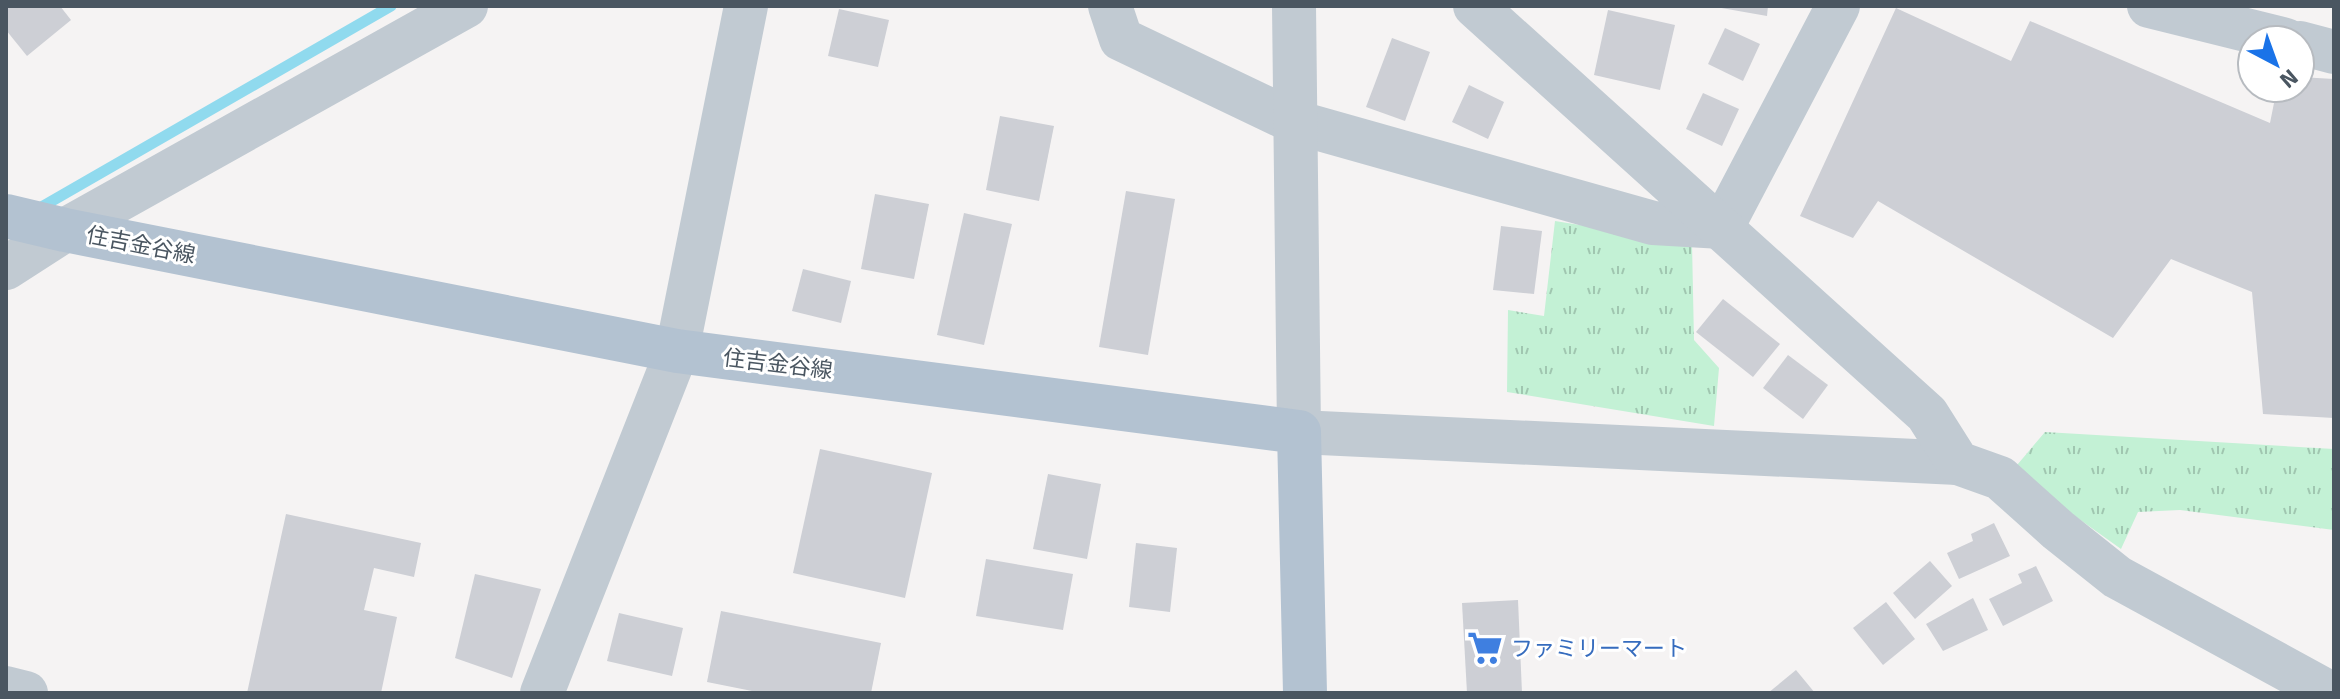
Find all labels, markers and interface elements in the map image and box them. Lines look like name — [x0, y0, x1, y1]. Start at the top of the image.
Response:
north arrow — [2236, 24, 2316, 104]
text: N — [2274, 64, 2303, 94]
street label: 住吉金谷線 — [84, 221, 198, 269]
street label: 住吉金谷線 — [722, 344, 834, 384]
supermarket icon: ファミリーマート — [1466, 629, 1504, 667]
place label: ファミリーマート — [1511, 635, 1687, 662]

